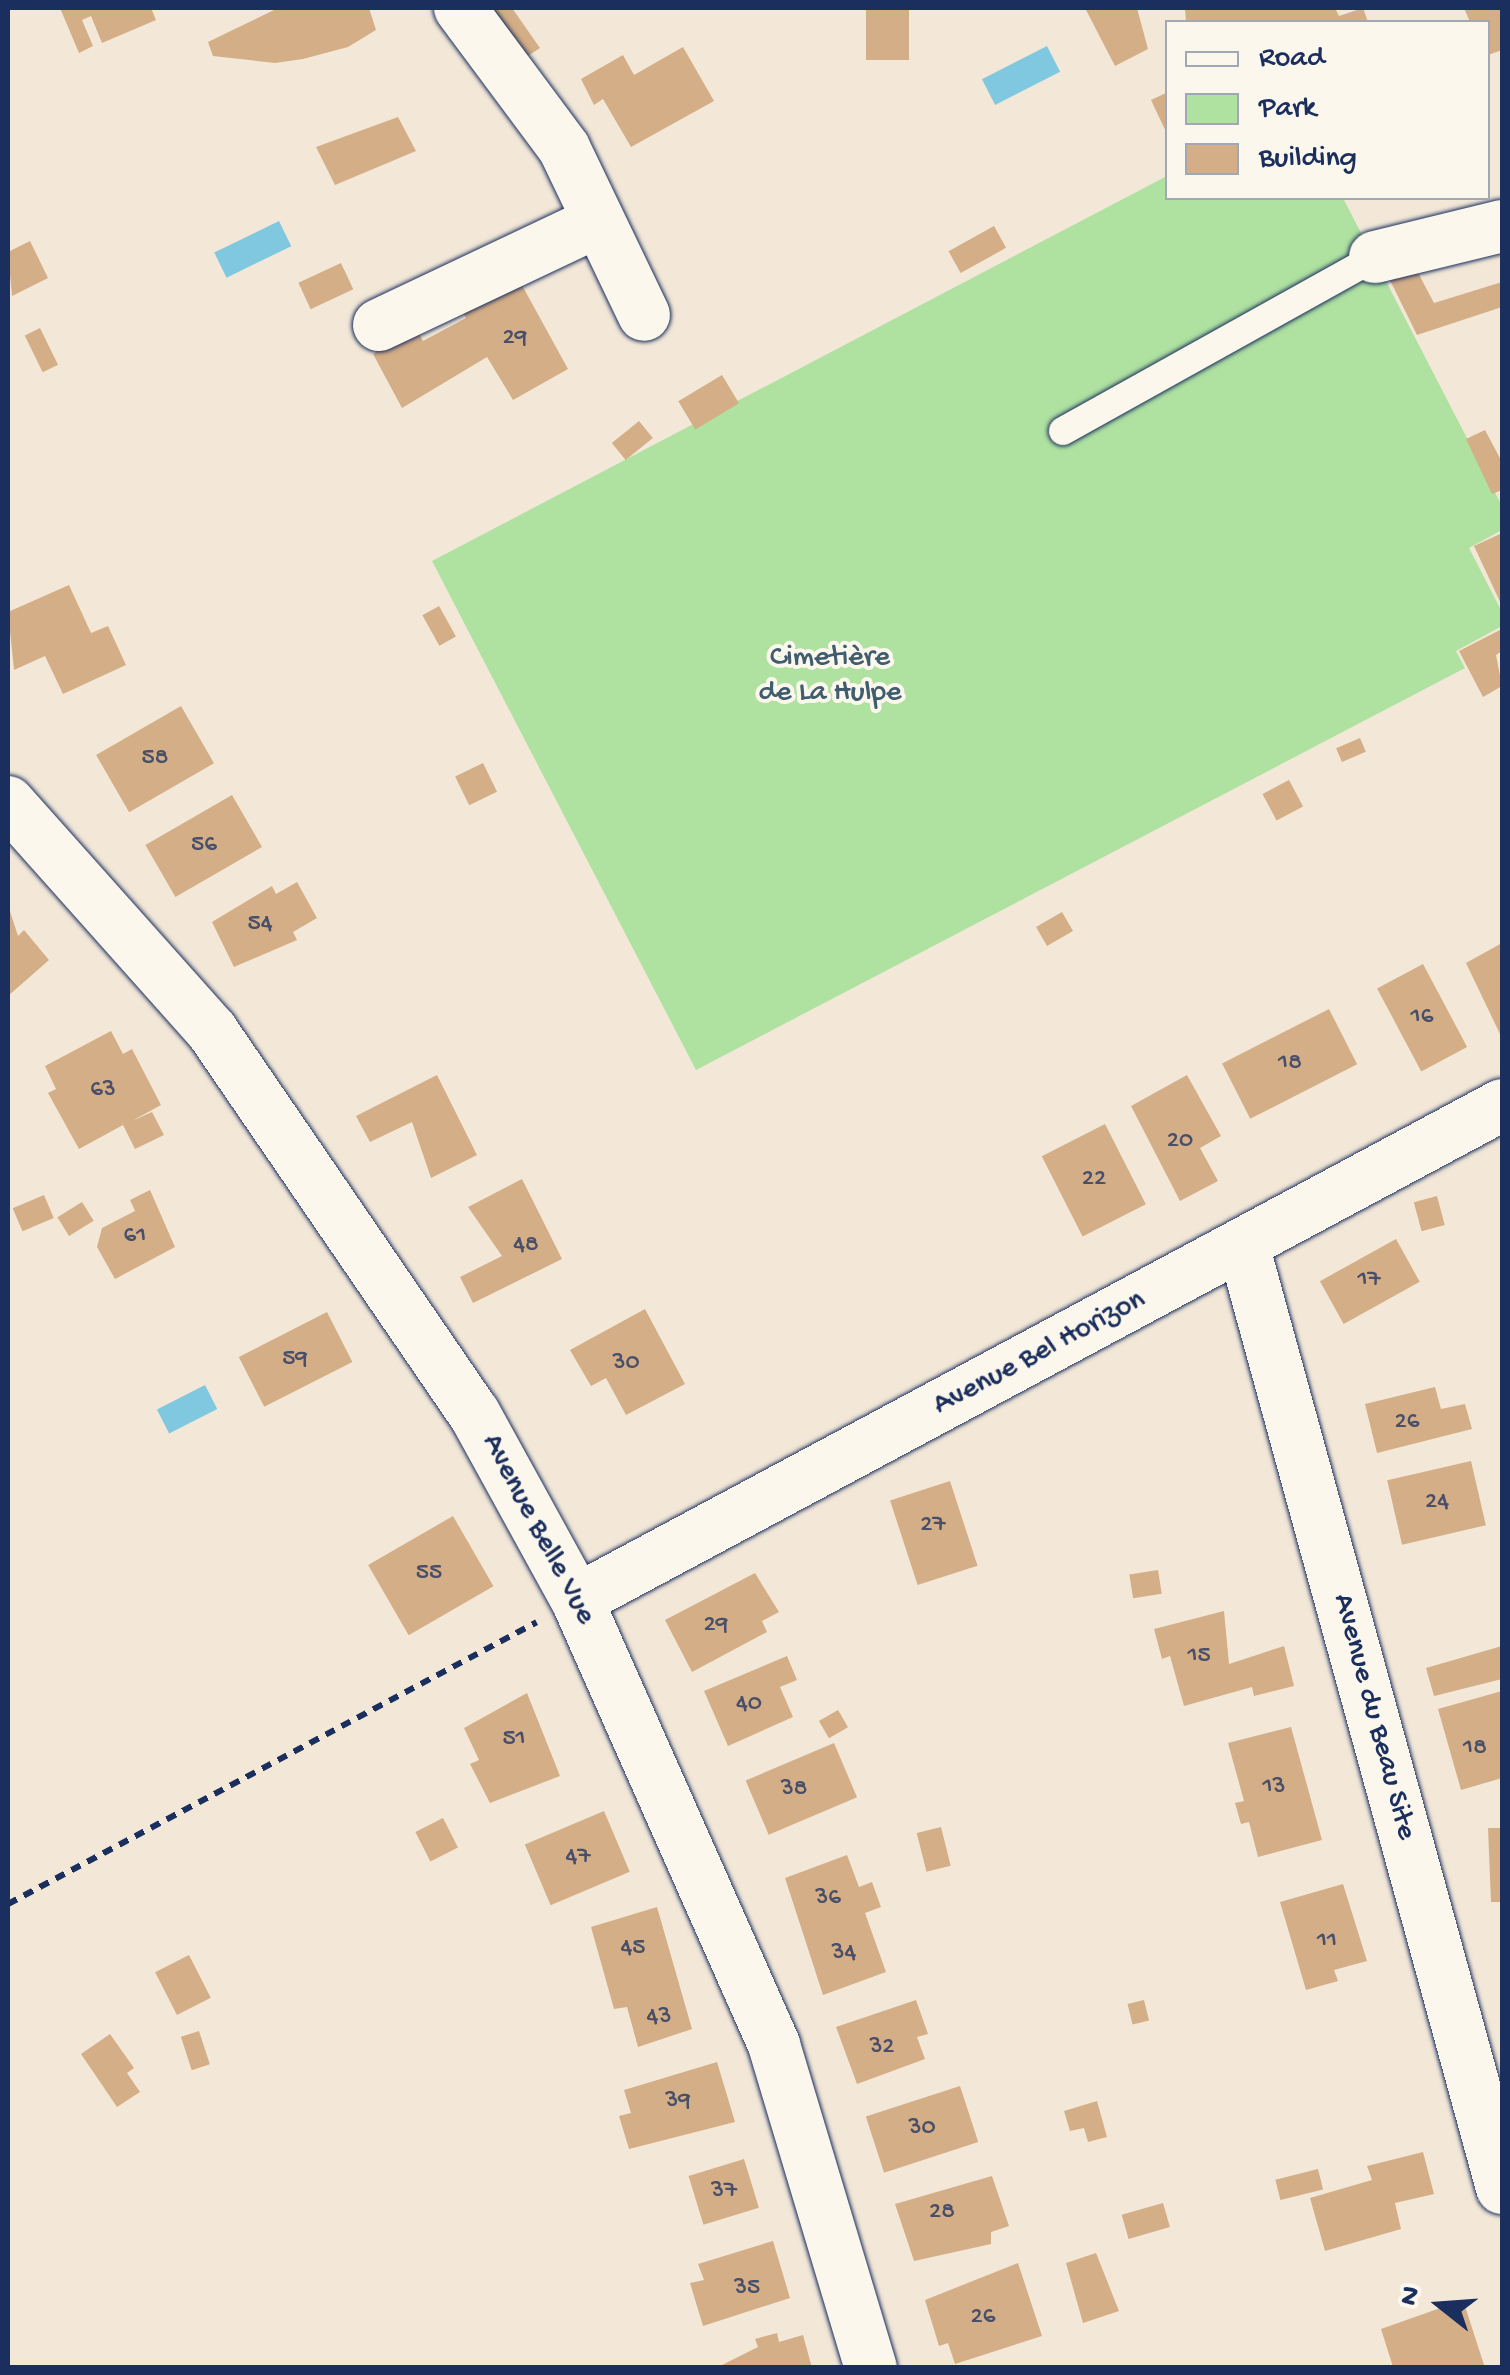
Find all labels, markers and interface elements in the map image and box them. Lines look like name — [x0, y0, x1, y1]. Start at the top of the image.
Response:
legend — [1165, 20, 1490, 200]
text: Road — [1259, 42, 1325, 77]
text: Park — [1259, 92, 1316, 127]
text: Building — [1259, 142, 1357, 177]
house number: 29 — [503, 324, 527, 354]
park label: Cimetière de La Hulpe — [759, 641, 901, 712]
house number: 58 — [142, 744, 168, 774]
house number: 56 — [191, 831, 217, 861]
house number: 54 — [248, 910, 272, 940]
house number: 16 — [1411, 1003, 1433, 1033]
house number: 18 — [1278, 1049, 1302, 1079]
house number: 63 — [90, 1076, 116, 1106]
house number: 20 — [1167, 1127, 1193, 1157]
house number: 22 — [1082, 1165, 1106, 1195]
house number: 61 — [124, 1222, 146, 1252]
house number: 48 — [513, 1231, 539, 1261]
house number: 17 — [1357, 1266, 1381, 1296]
street label: Avenue Bel Horizon — [928, 1283, 1152, 1425]
house number: 59 — [282, 1345, 308, 1375]
house number: 30 — [612, 1349, 640, 1379]
house number: 26 — [1395, 1408, 1419, 1438]
street label: Avenue Belle Vue — [472, 1429, 602, 1631]
house number: 24 — [1425, 1488, 1449, 1518]
house number: 27 — [920, 1511, 946, 1541]
house number: 55 — [416, 1559, 442, 1589]
street label: Avenue du Beau Site — [1323, 1590, 1423, 1844]
house number: 29 — [704, 1611, 728, 1641]
house number: 15 — [1187, 1642, 1211, 1672]
house number: 40 — [736, 1690, 762, 1720]
house number: 51 — [502, 1725, 526, 1755]
house number: 18 — [1463, 1734, 1487, 1764]
house number: 13 — [1262, 1773, 1286, 1803]
house number: 38 — [781, 1775, 807, 1805]
house number: 47 — [566, 1843, 590, 1873]
house number: 36 — [815, 1884, 841, 1914]
house number: 11 — [1317, 1927, 1337, 1957]
house number: 45 — [621, 1934, 645, 1964]
house number: 34 — [832, 1939, 856, 1969]
house number: 43 — [647, 2003, 671, 2033]
house number: 32 — [869, 2033, 895, 2063]
house number: 39 — [665, 2087, 691, 2117]
house number: 30 — [908, 2114, 936, 2144]
house number: 37 — [711, 2177, 737, 2207]
house number: 28 — [929, 2198, 955, 2228]
north arrow — [1390, 2255, 1490, 2355]
house number: 35 — [734, 2274, 760, 2304]
text: N — [1392, 2283, 1429, 2310]
house number: 26 — [971, 2303, 995, 2333]

